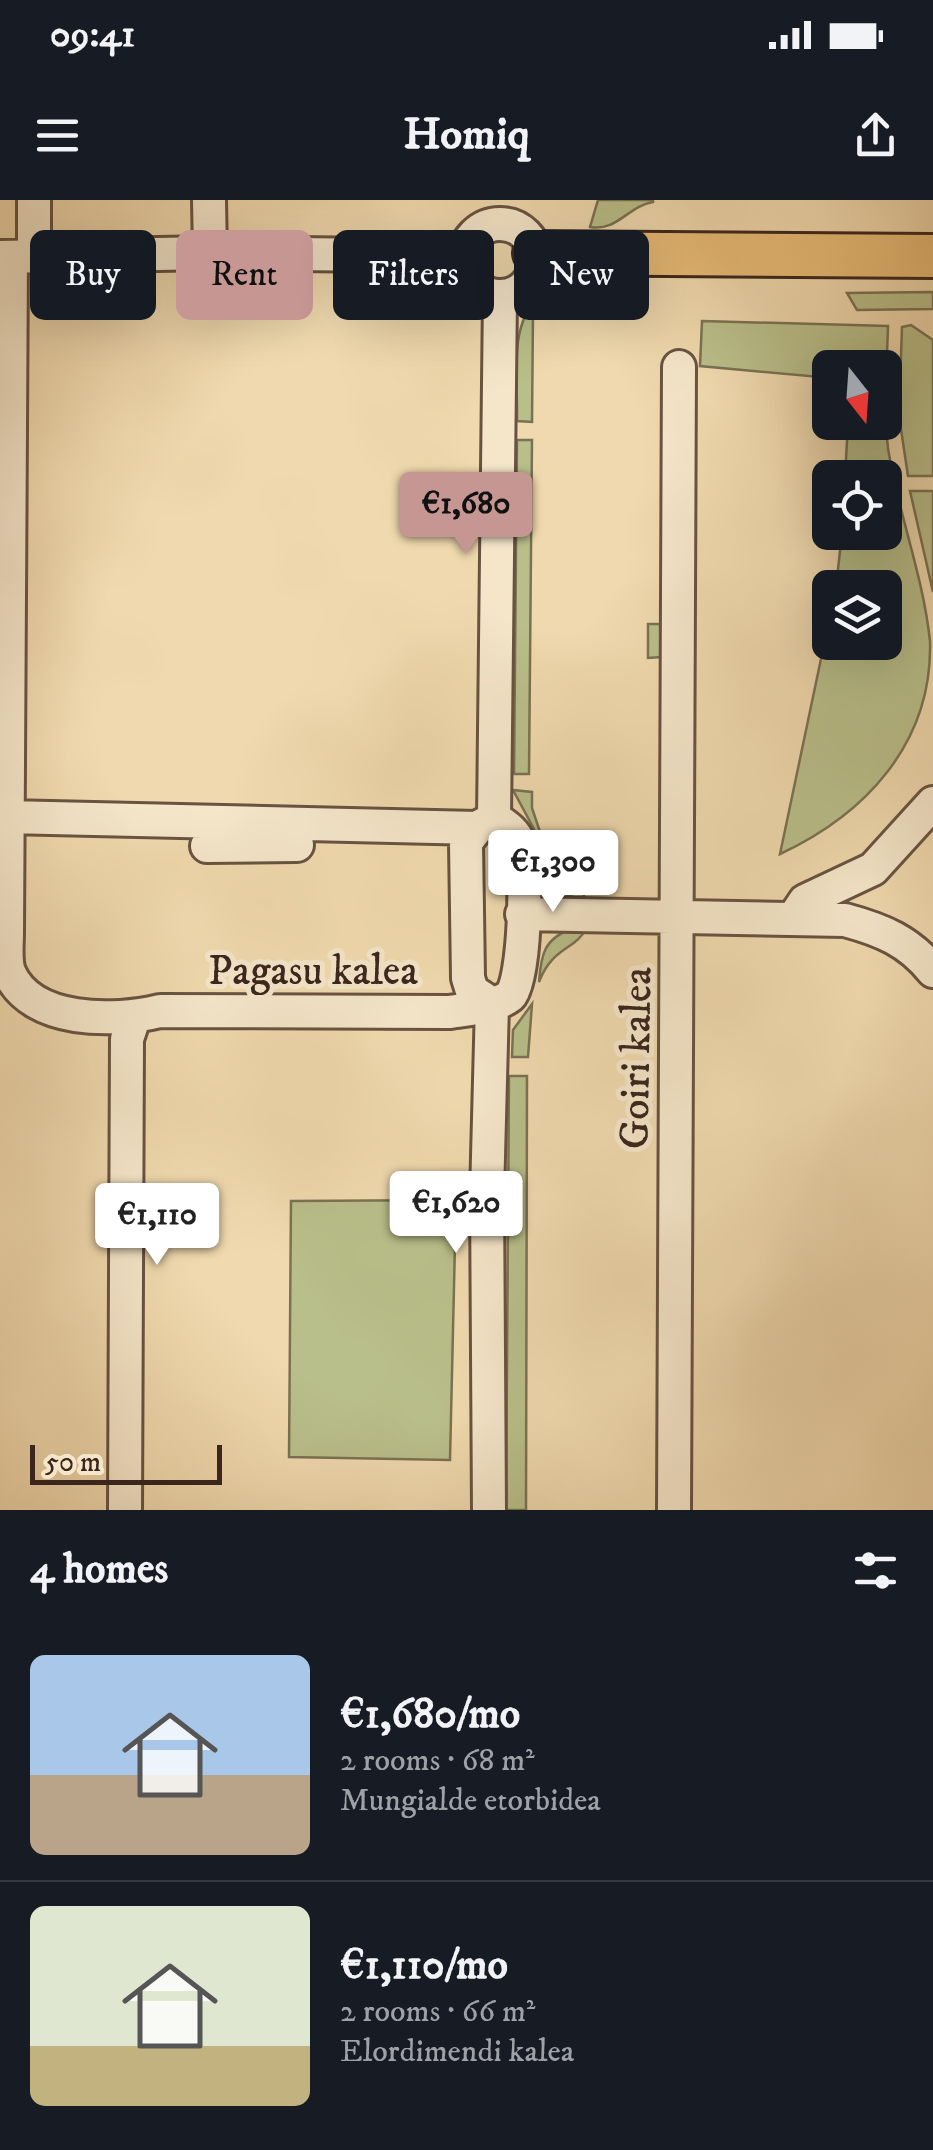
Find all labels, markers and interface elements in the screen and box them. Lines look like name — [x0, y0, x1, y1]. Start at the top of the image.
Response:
text: 09:41 — [50, 11, 135, 59]
text: Homiq — [403, 107, 530, 163]
icon: menu — [30, 108, 85, 163]
icon: share — [848, 108, 903, 163]
chip: Buy — [30, 230, 156, 320]
chip: Rent — [176, 230, 313, 320]
chip: Filters — [333, 230, 494, 320]
chip: New — [514, 230, 649, 320]
north arrow — [812, 350, 902, 440]
map controls — [812, 350, 902, 660]
button: locate — [812, 460, 902, 550]
pin: €1,680 — [385, 472, 547, 557]
text: €1,680 — [421, 484, 511, 524]
button: layers — [812, 570, 902, 660]
pin: €1,300 — [472, 830, 634, 915]
text: €1,300 — [510, 842, 596, 882]
street label: Pagasu kalea — [208, 946, 418, 998]
street label: Goiri kalea — [609, 966, 665, 1150]
pin: €1,620 — [375, 1171, 537, 1256]
pin: €1,110 — [76, 1183, 238, 1268]
text: €1,620 — [412, 1183, 500, 1223]
text: €1,110 — [117, 1195, 197, 1235]
scale bar — [30, 1440, 222, 1484]
text: 50 m — [45, 1445, 101, 1480]
icon: filters — [848, 1543, 903, 1598]
text: 4 homes — [30, 1544, 168, 1596]
text: €1,680/mo — [340, 1689, 520, 1741]
icon: home — [110, 1695, 230, 1815]
text: 2 rooms · 68 m² — [340, 1741, 535, 1781]
text: Mungialde etorbidea — [340, 1781, 601, 1821]
text: €1,110/mo — [340, 1940, 508, 1992]
icon: home — [110, 1946, 230, 2066]
text: 2 rooms · 66 m² — [340, 1992, 535, 2032]
text: Elordimendi kalea — [340, 2032, 574, 2072]

